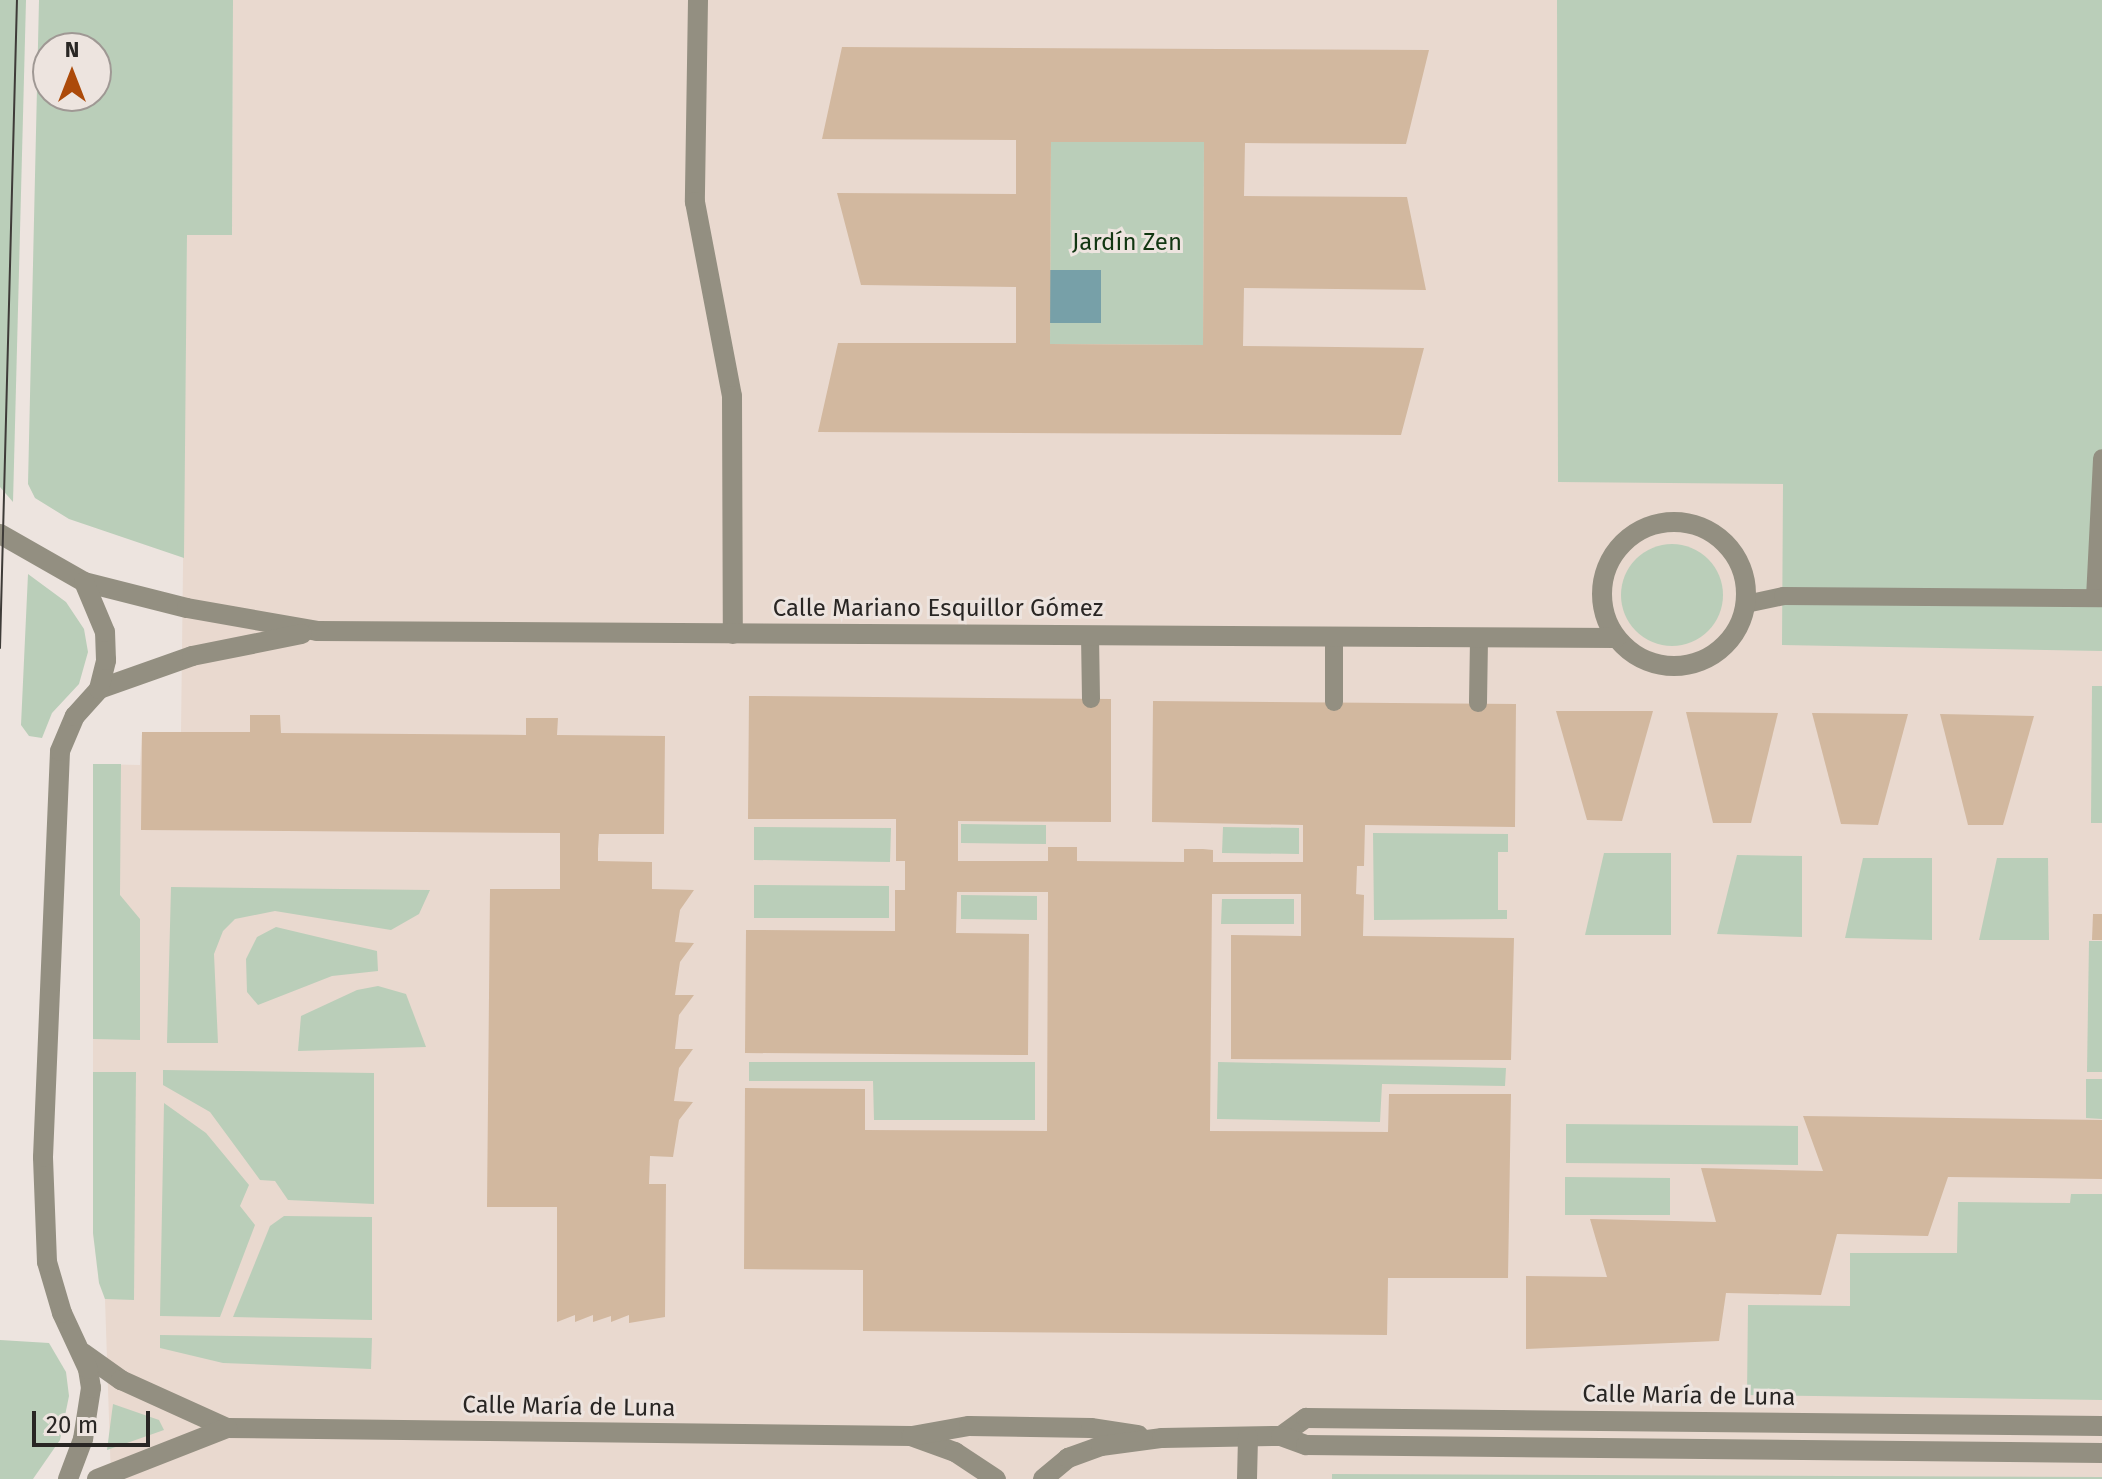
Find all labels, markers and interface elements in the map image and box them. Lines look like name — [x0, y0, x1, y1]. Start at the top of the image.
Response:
north arrow — [32, 32, 112, 112]
text: N — [65, 36, 79, 63]
park label: Jardín Zen — [1072, 229, 1182, 257]
street label: Calle Mariano Esquillor Gómez — [773, 595, 1103, 623]
street label: Calle María de Luna — [1582, 1380, 1796, 1412]
street label: Calle María de Luna — [462, 1391, 676, 1423]
scale bar — [36, 1395, 154, 1445]
text: 20 m — [46, 1411, 98, 1439]

